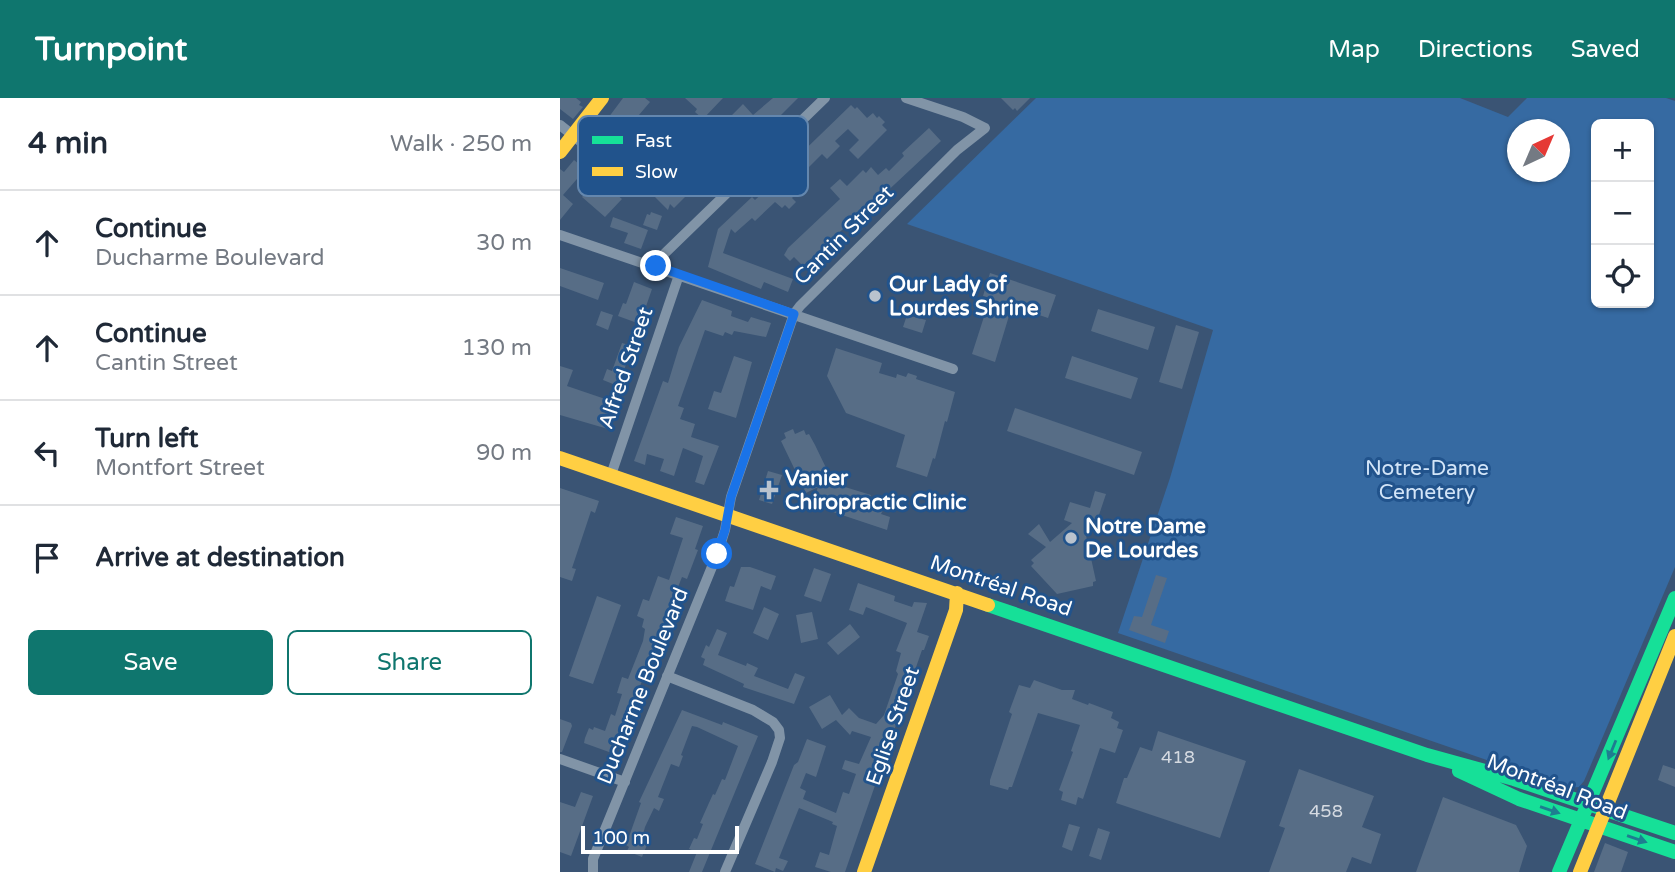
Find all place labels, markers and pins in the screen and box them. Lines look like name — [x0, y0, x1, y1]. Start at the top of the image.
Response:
place label: Our Lady of Lourdes Shrine — [889, 272, 1039, 321]
marker: Our Lady of Lourdes Shrine — [867, 288, 883, 304]
place label: Vanier Chiropractic Clinic — [785, 466, 967, 515]
marker: Vanier Chiropractic Clinic — [759, 480, 779, 500]
place label: Notre Dame De Lourdes — [1085, 514, 1206, 563]
marker: Notre Dame De Lourdes — [1063, 530, 1079, 546]

